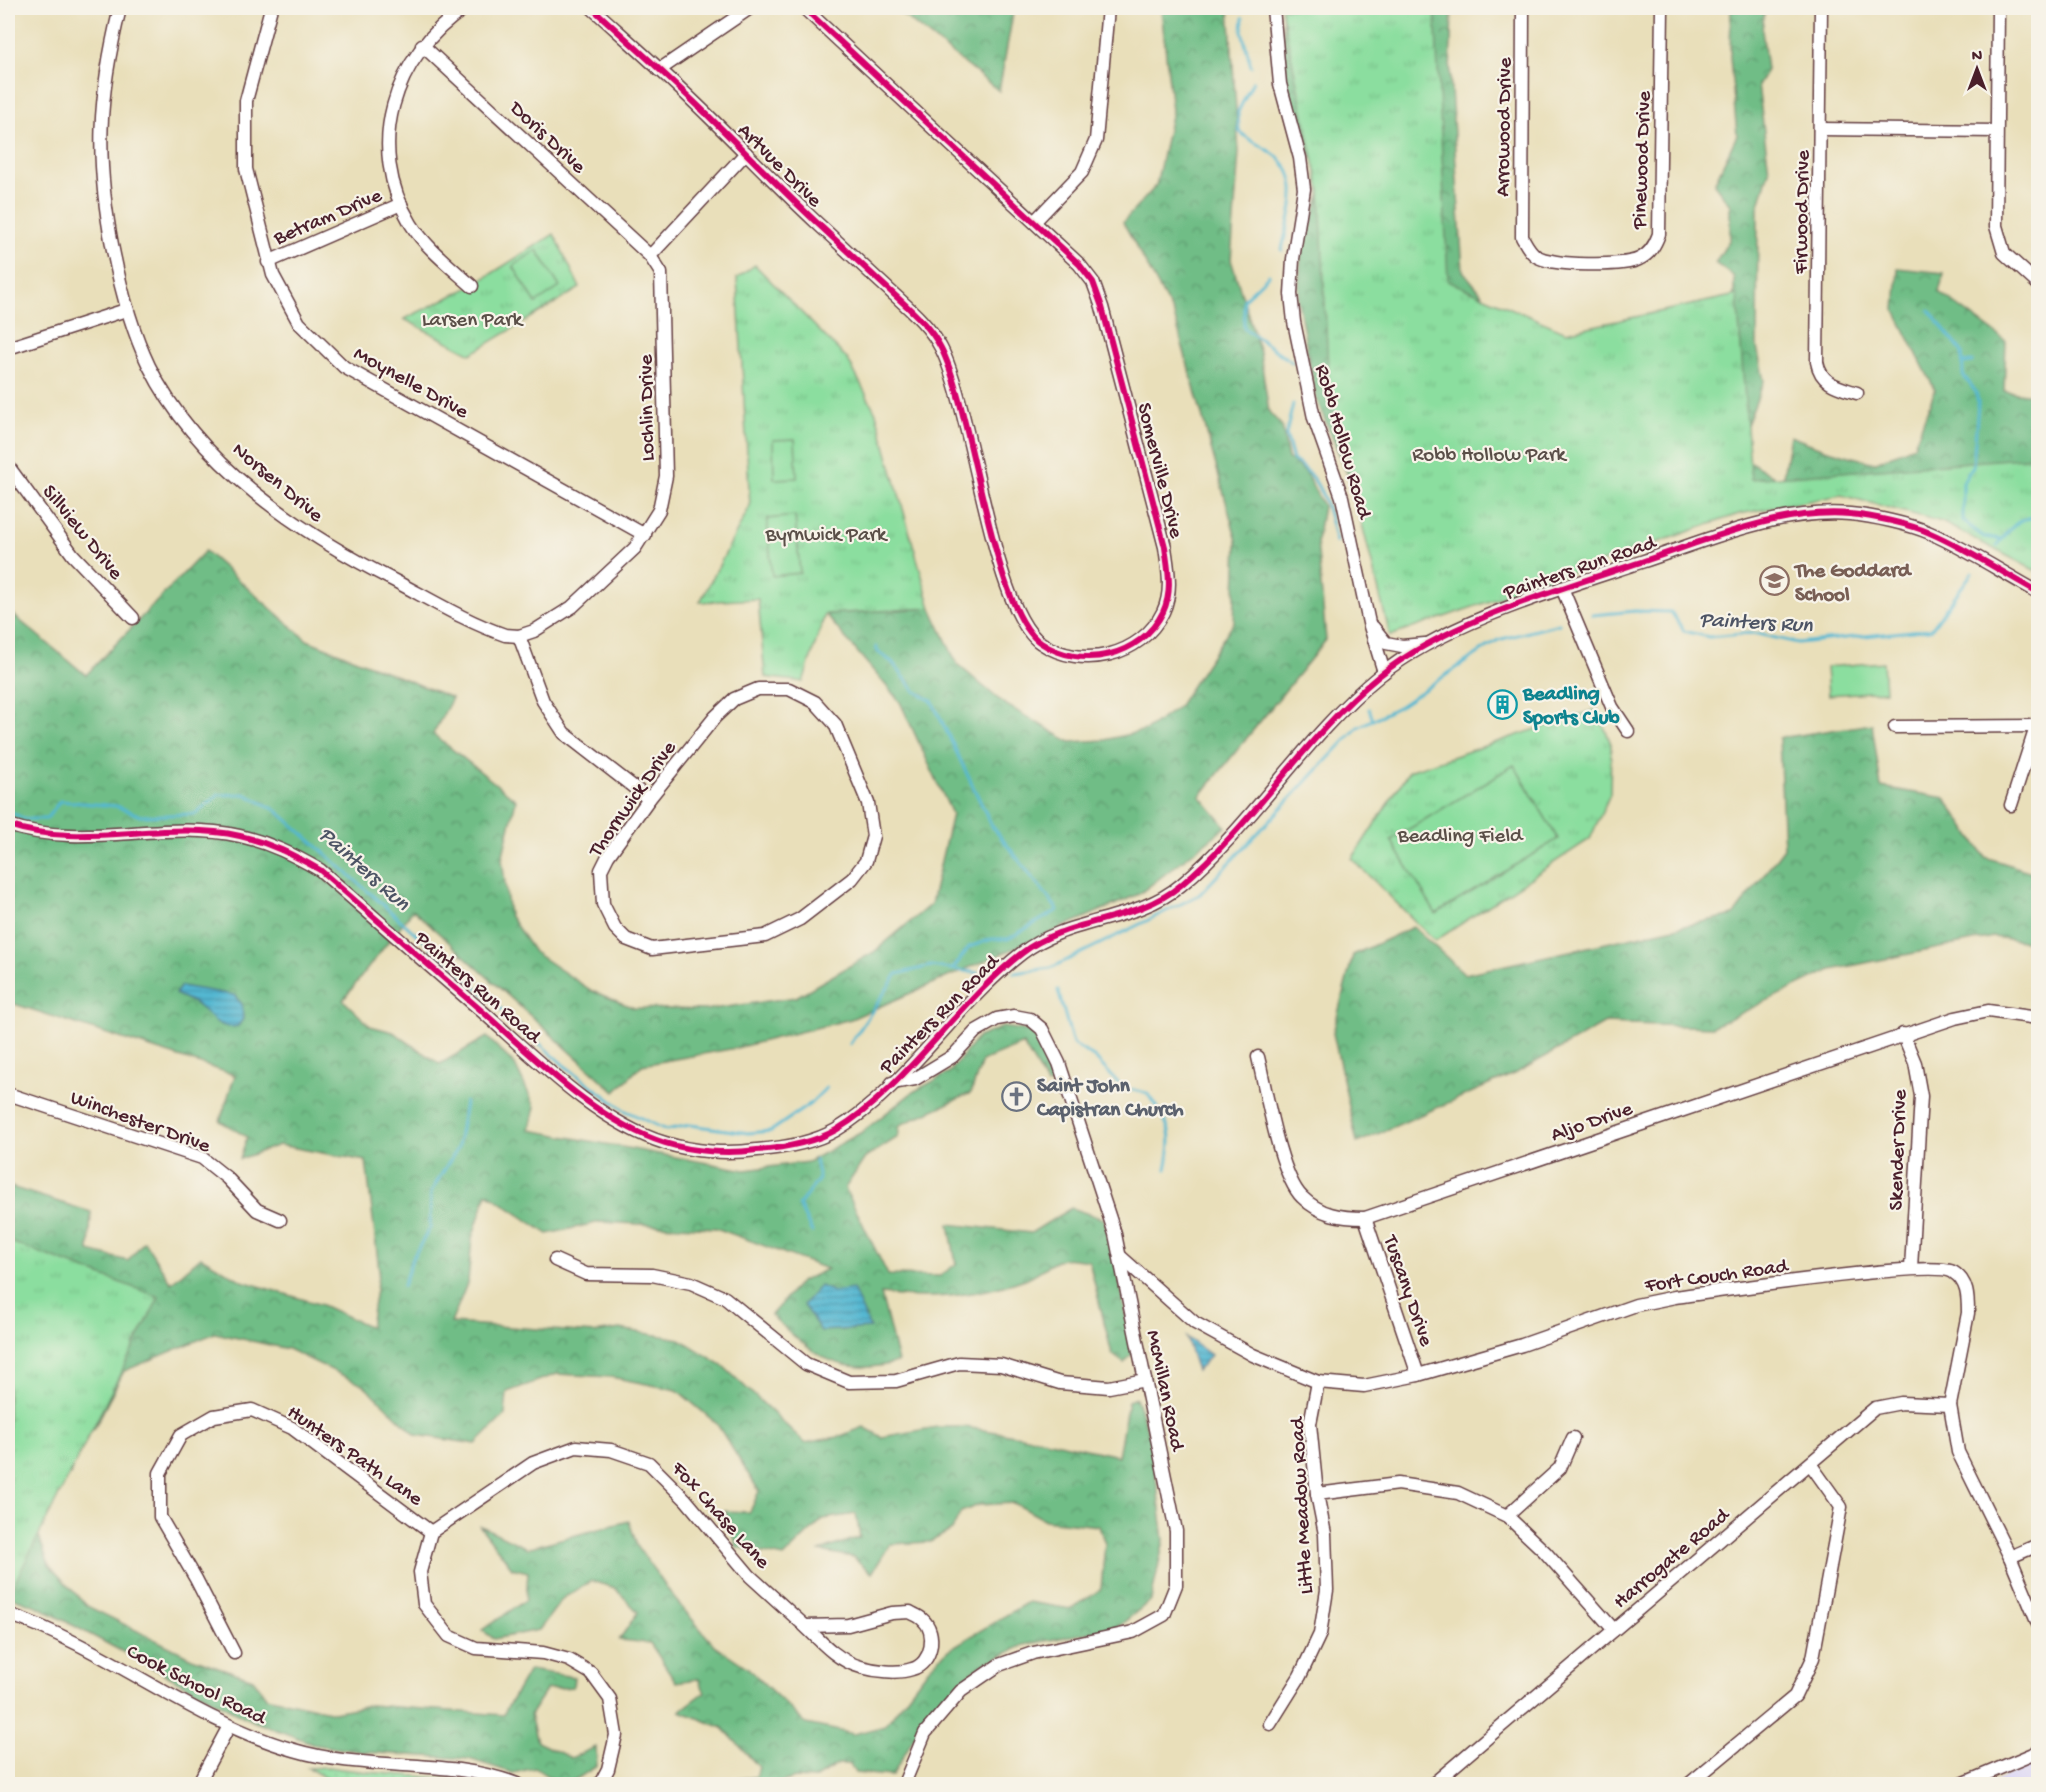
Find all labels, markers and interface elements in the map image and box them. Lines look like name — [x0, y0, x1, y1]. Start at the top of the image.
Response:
north arrow — [1947, 39, 2007, 99]
text: N — [1972, 48, 1983, 67]
street label: Arrowood Drive — [1492, 56, 1519, 197]
street label: Pinewood Drive — [1629, 90, 1658, 231]
street label: Doris Drive — [502, 96, 591, 181]
street label: Artvue Drive — [731, 119, 827, 215]
street label: Firwood Drive — [1790, 149, 1817, 275]
street label: Betram Drive — [270, 184, 387, 253]
park label: Larsen Park — [422, 309, 525, 334]
street label: Moynelle Drive — [348, 342, 473, 426]
street label: Lochlin Drive — [635, 353, 662, 462]
street label: Robb Hollow Road — [1308, 362, 1376, 524]
street label: Somerville Drive — [1130, 401, 1188, 542]
street label: Norsen Drive — [226, 438, 328, 530]
park label: Robb Hollow Park — [1412, 444, 1568, 469]
street label: Sillview Drive — [35, 481, 128, 587]
park label: Byrnwick Park — [765, 524, 889, 549]
street label: Painters Run Road — [1500, 531, 1661, 607]
place label: The Goddard School — [1793, 560, 1913, 609]
school or university icon: The Goddard School — [1758, 565, 1790, 597]
water label: Painters Run — [1699, 608, 1814, 640]
place label: Beadling Sports Club — [1522, 683, 1620, 732]
building icon: Beadling Sports Club — [1486, 688, 1518, 720]
street label: Thornwick Drive — [584, 736, 684, 864]
water label: Painters Run — [313, 822, 415, 918]
park label: Beadling Field — [1397, 825, 1524, 850]
street label: Painters Run Road — [408, 926, 546, 1051]
street label: Painters Run Road — [875, 949, 1007, 1081]
place label: Saint John Capistran Church — [1036, 1075, 1184, 1124]
church icon: Saint John Capistran Church — [1000, 1080, 1032, 1112]
street label: Winchester Drive — [66, 1086, 214, 1161]
street label: Skender Drive — [1885, 1088, 1914, 1211]
street label: Aljo Drive — [1548, 1097, 1637, 1149]
street label: Tuscany Drive — [1376, 1232, 1438, 1351]
street label: Fort Couch Road — [1642, 1255, 1791, 1300]
street label: McMillan Road — [1139, 1328, 1189, 1455]
street label: Hunters Path Lane — [281, 1401, 427, 1514]
street label: Little Meadow Road — [1286, 1415, 1321, 1595]
street label: Fox Chase Lane — [664, 1457, 775, 1576]
street label: Harrogate Road — [1609, 1503, 1736, 1615]
street label: Cook School Road — [122, 1640, 271, 1733]

